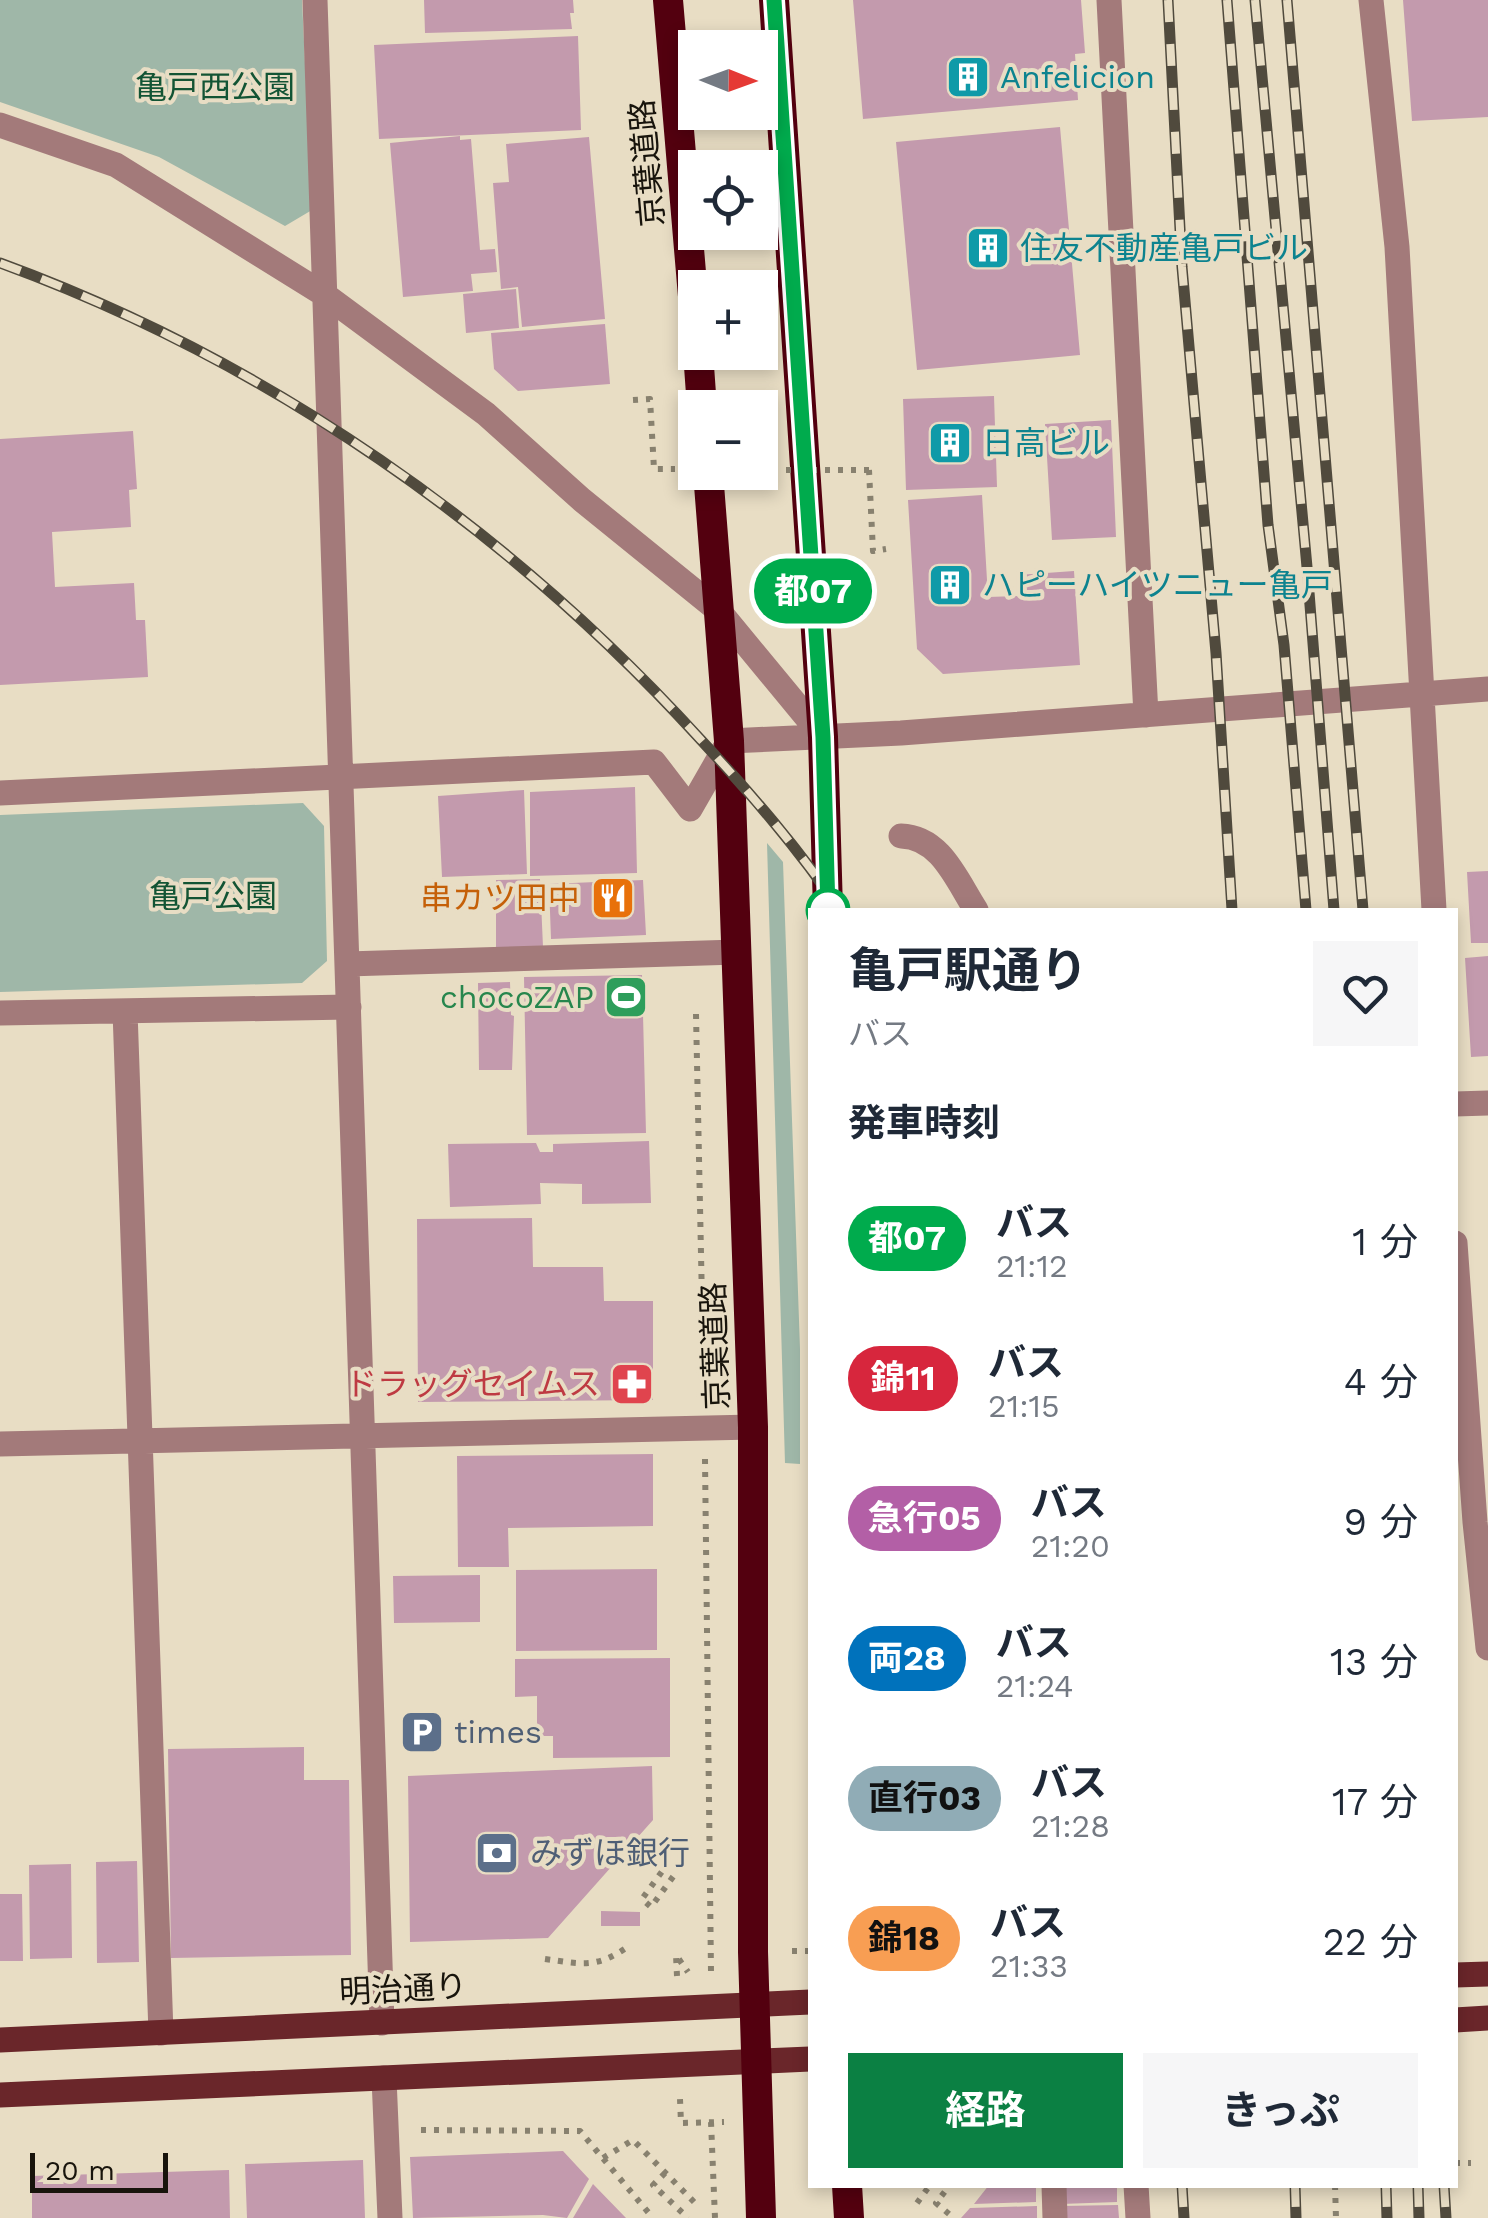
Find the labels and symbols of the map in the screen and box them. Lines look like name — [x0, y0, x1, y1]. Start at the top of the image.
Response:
north arrow — [678, 30, 778, 130]
building icon: Anfelicion — [945, 54, 991, 100]
place label: Anfelicion — [1000, 58, 1155, 96]
park label: 亀戸西公園 — [135, 68, 295, 106]
street label: 京葉道路 — [622, 98, 672, 228]
building icon: 住友不動産亀戸ビル — [965, 225, 1011, 271]
place label: 住友不動産亀戸ビル — [1020, 229, 1308, 267]
building icon: 日高ビル — [927, 420, 973, 466]
place label: 日高ビル — [982, 424, 1110, 462]
line badge: 都07 — [756, 558, 870, 624]
building icon: ハピーハイツニュー亀戸 — [927, 562, 973, 608]
place label: ハピーハイツニュー亀戸 — [982, 566, 1333, 604]
restaurant icon: 串カツ田中 — [590, 875, 636, 921]
park label: 亀戸公園 — [149, 877, 277, 915]
place label: 串カツ田中 — [420, 879, 580, 917]
unlabelled marker — [807, 889, 849, 931]
sports icon: chocoZAP — [603, 974, 649, 1020]
place label: chocoZAP — [440, 978, 594, 1016]
street label: 京葉道路 — [694, 1281, 736, 1411]
pharmacy icon: ドラッグセイムス — [609, 1361, 655, 1407]
place label: ドラッグセイムス — [345, 1365, 600, 1403]
parking icon: times — [399, 1709, 445, 1755]
place label: times — [454, 1713, 542, 1751]
bank icon: みずほ銀行 — [474, 1830, 520, 1876]
place label: みずほ銀行 — [530, 1834, 690, 1872]
street label: 明治通り — [338, 1967, 468, 2011]
scale bar — [30, 2148, 168, 2192]

